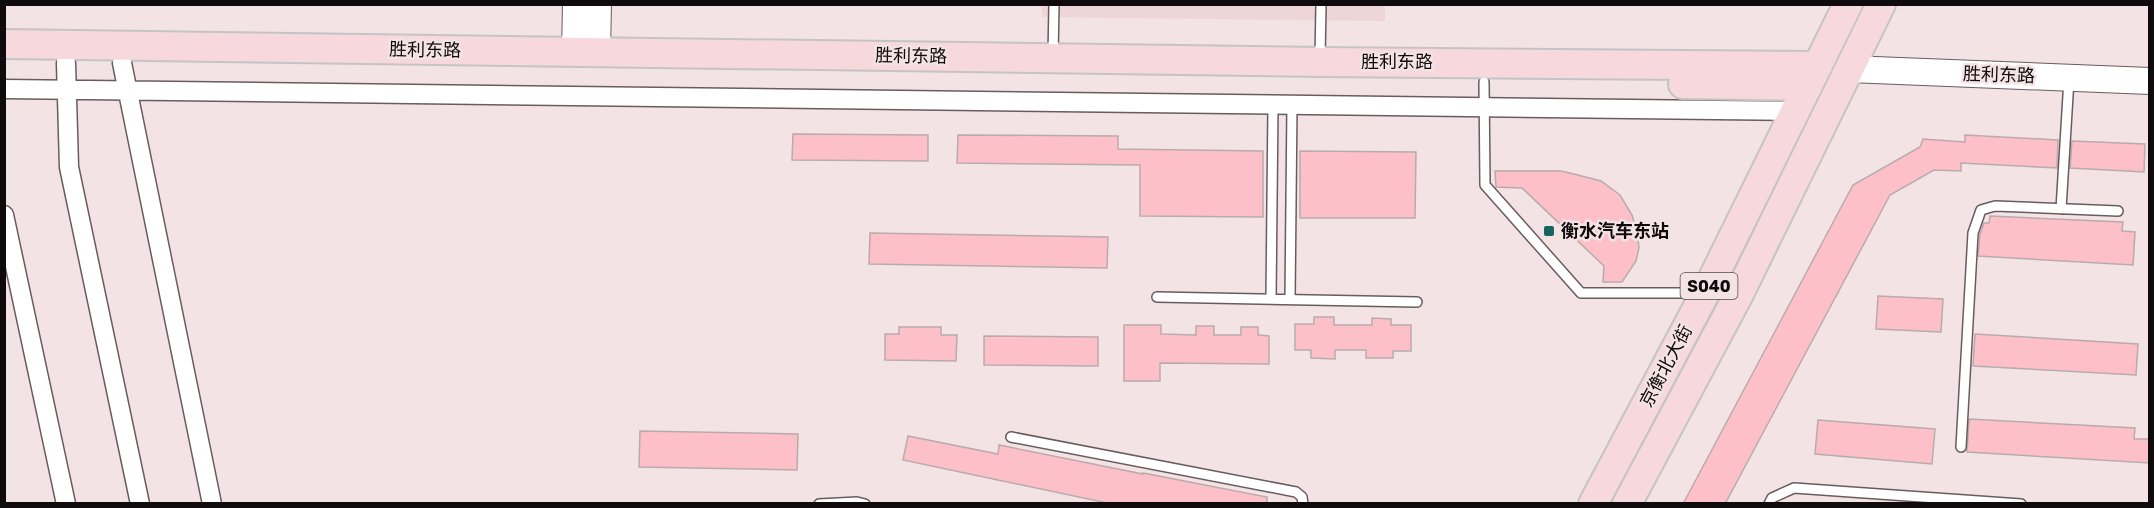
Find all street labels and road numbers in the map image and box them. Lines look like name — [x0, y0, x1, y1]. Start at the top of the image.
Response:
street label: 胜利东路 — [389, 38, 461, 62]
street label: 胜利东路 — [875, 44, 947, 68]
street label: 胜利东路 — [1361, 51, 1433, 73]
street label: 胜利东路 — [1963, 63, 2035, 87]
road number: S040 — [1680, 273, 1738, 299]
street label: 京衡北大街 — [1635, 321, 1697, 411]

